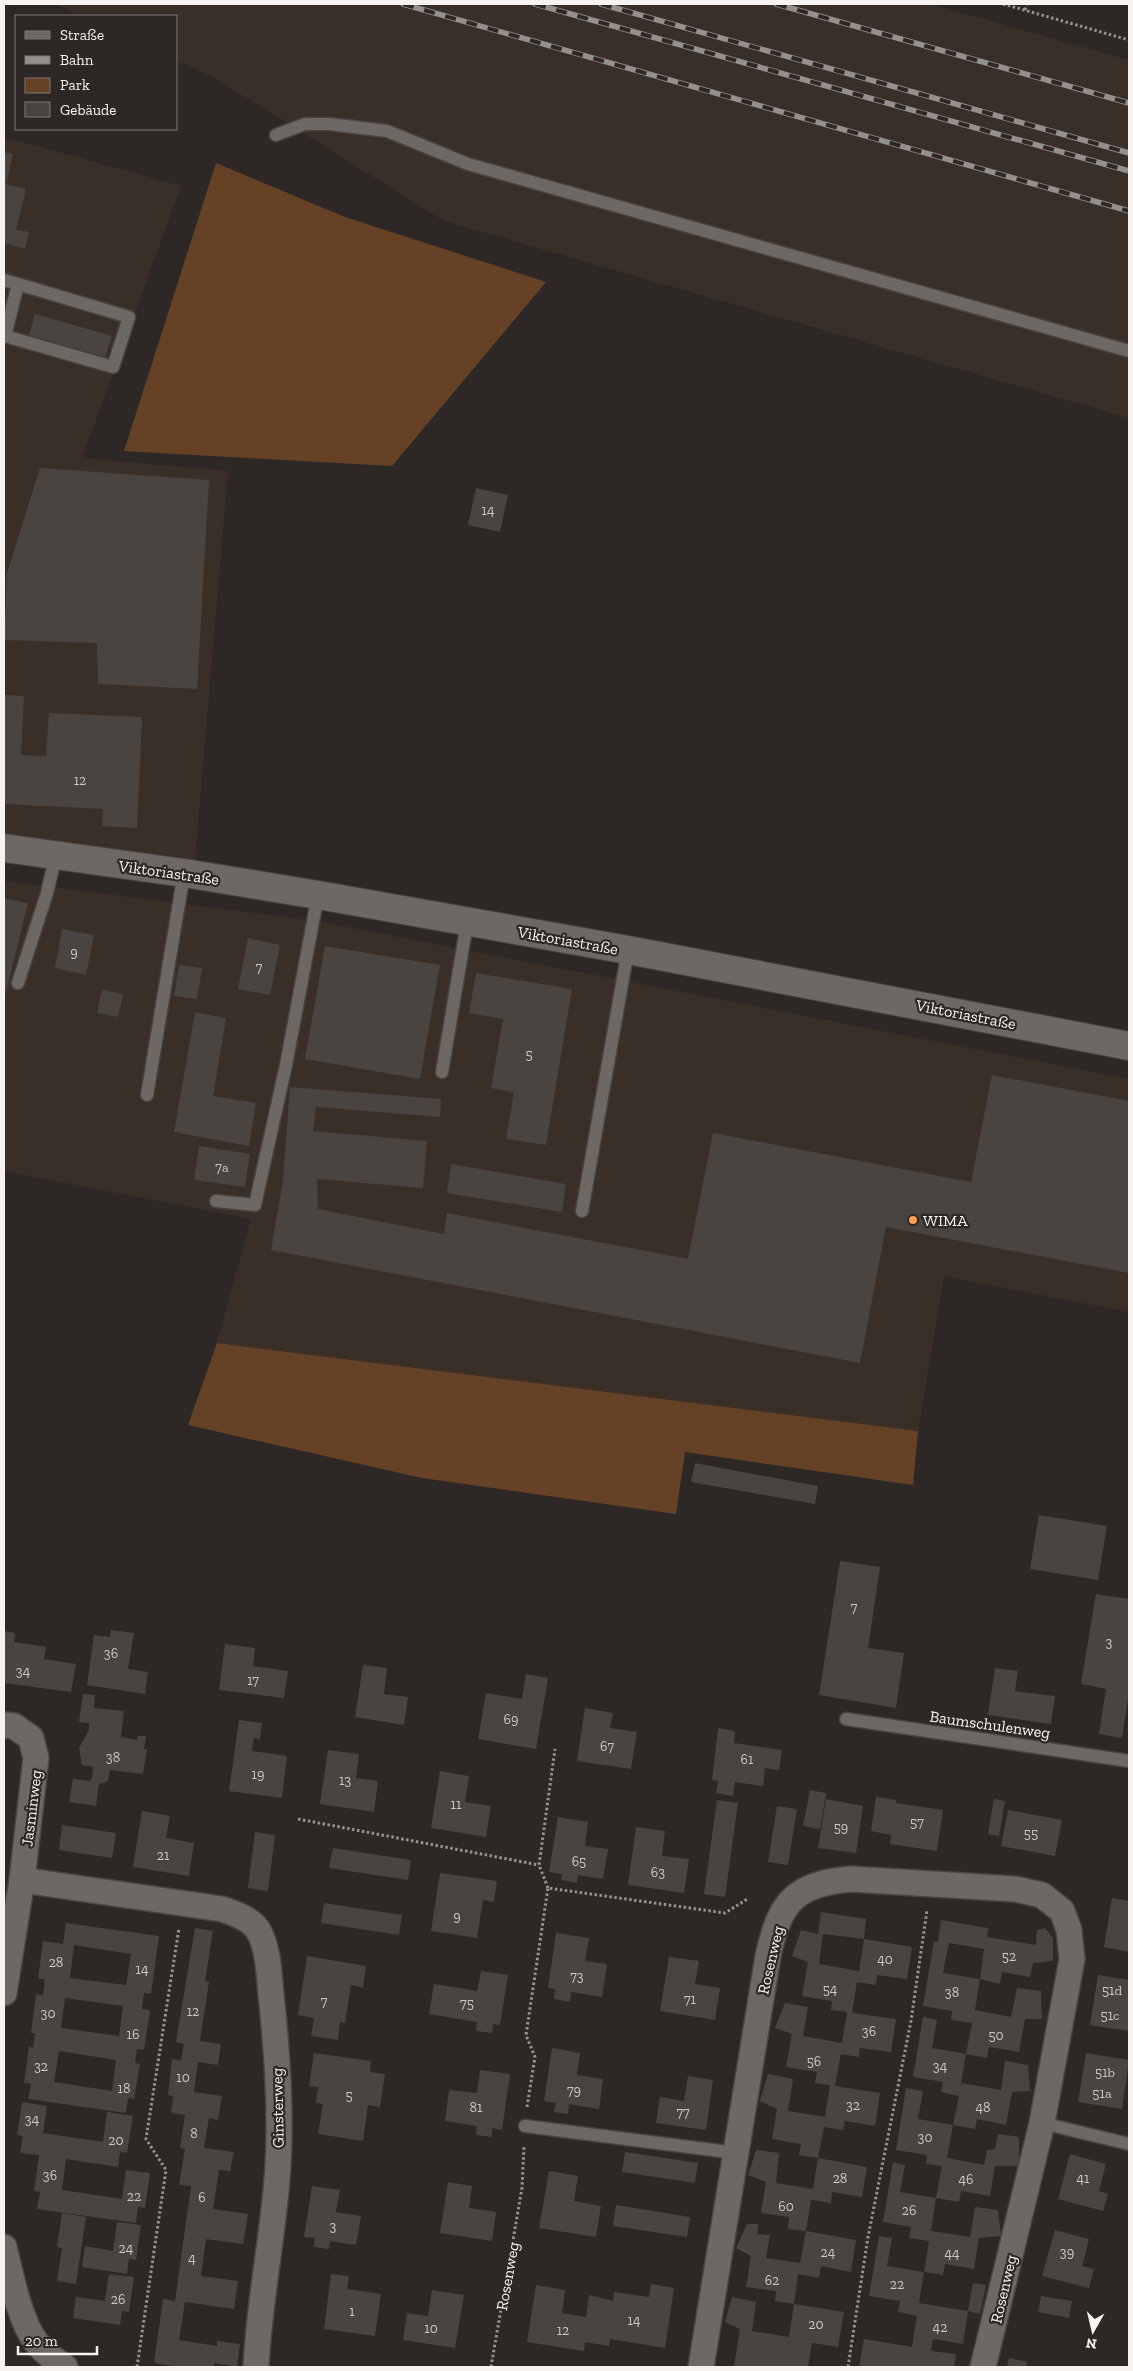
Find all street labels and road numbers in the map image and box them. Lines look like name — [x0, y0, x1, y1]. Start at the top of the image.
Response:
street label: Viktoriastraße — [116, 856, 220, 889]
street label: Viktoriastraße — [515, 922, 619, 959]
street label: Viktoriastraße — [913, 995, 1017, 1033]
street label: Baumschulenweg — [928, 1707, 1052, 1742]
street label: Jasminweg — [17, 1768, 46, 1847]
street label: Rosenweg — [753, 1924, 788, 1996]
street label: Ginsterweg — [267, 2067, 288, 2148]
street label: Rosenweg — [492, 2240, 523, 2312]
street label: Rosenweg — [986, 2253, 1021, 2325]

